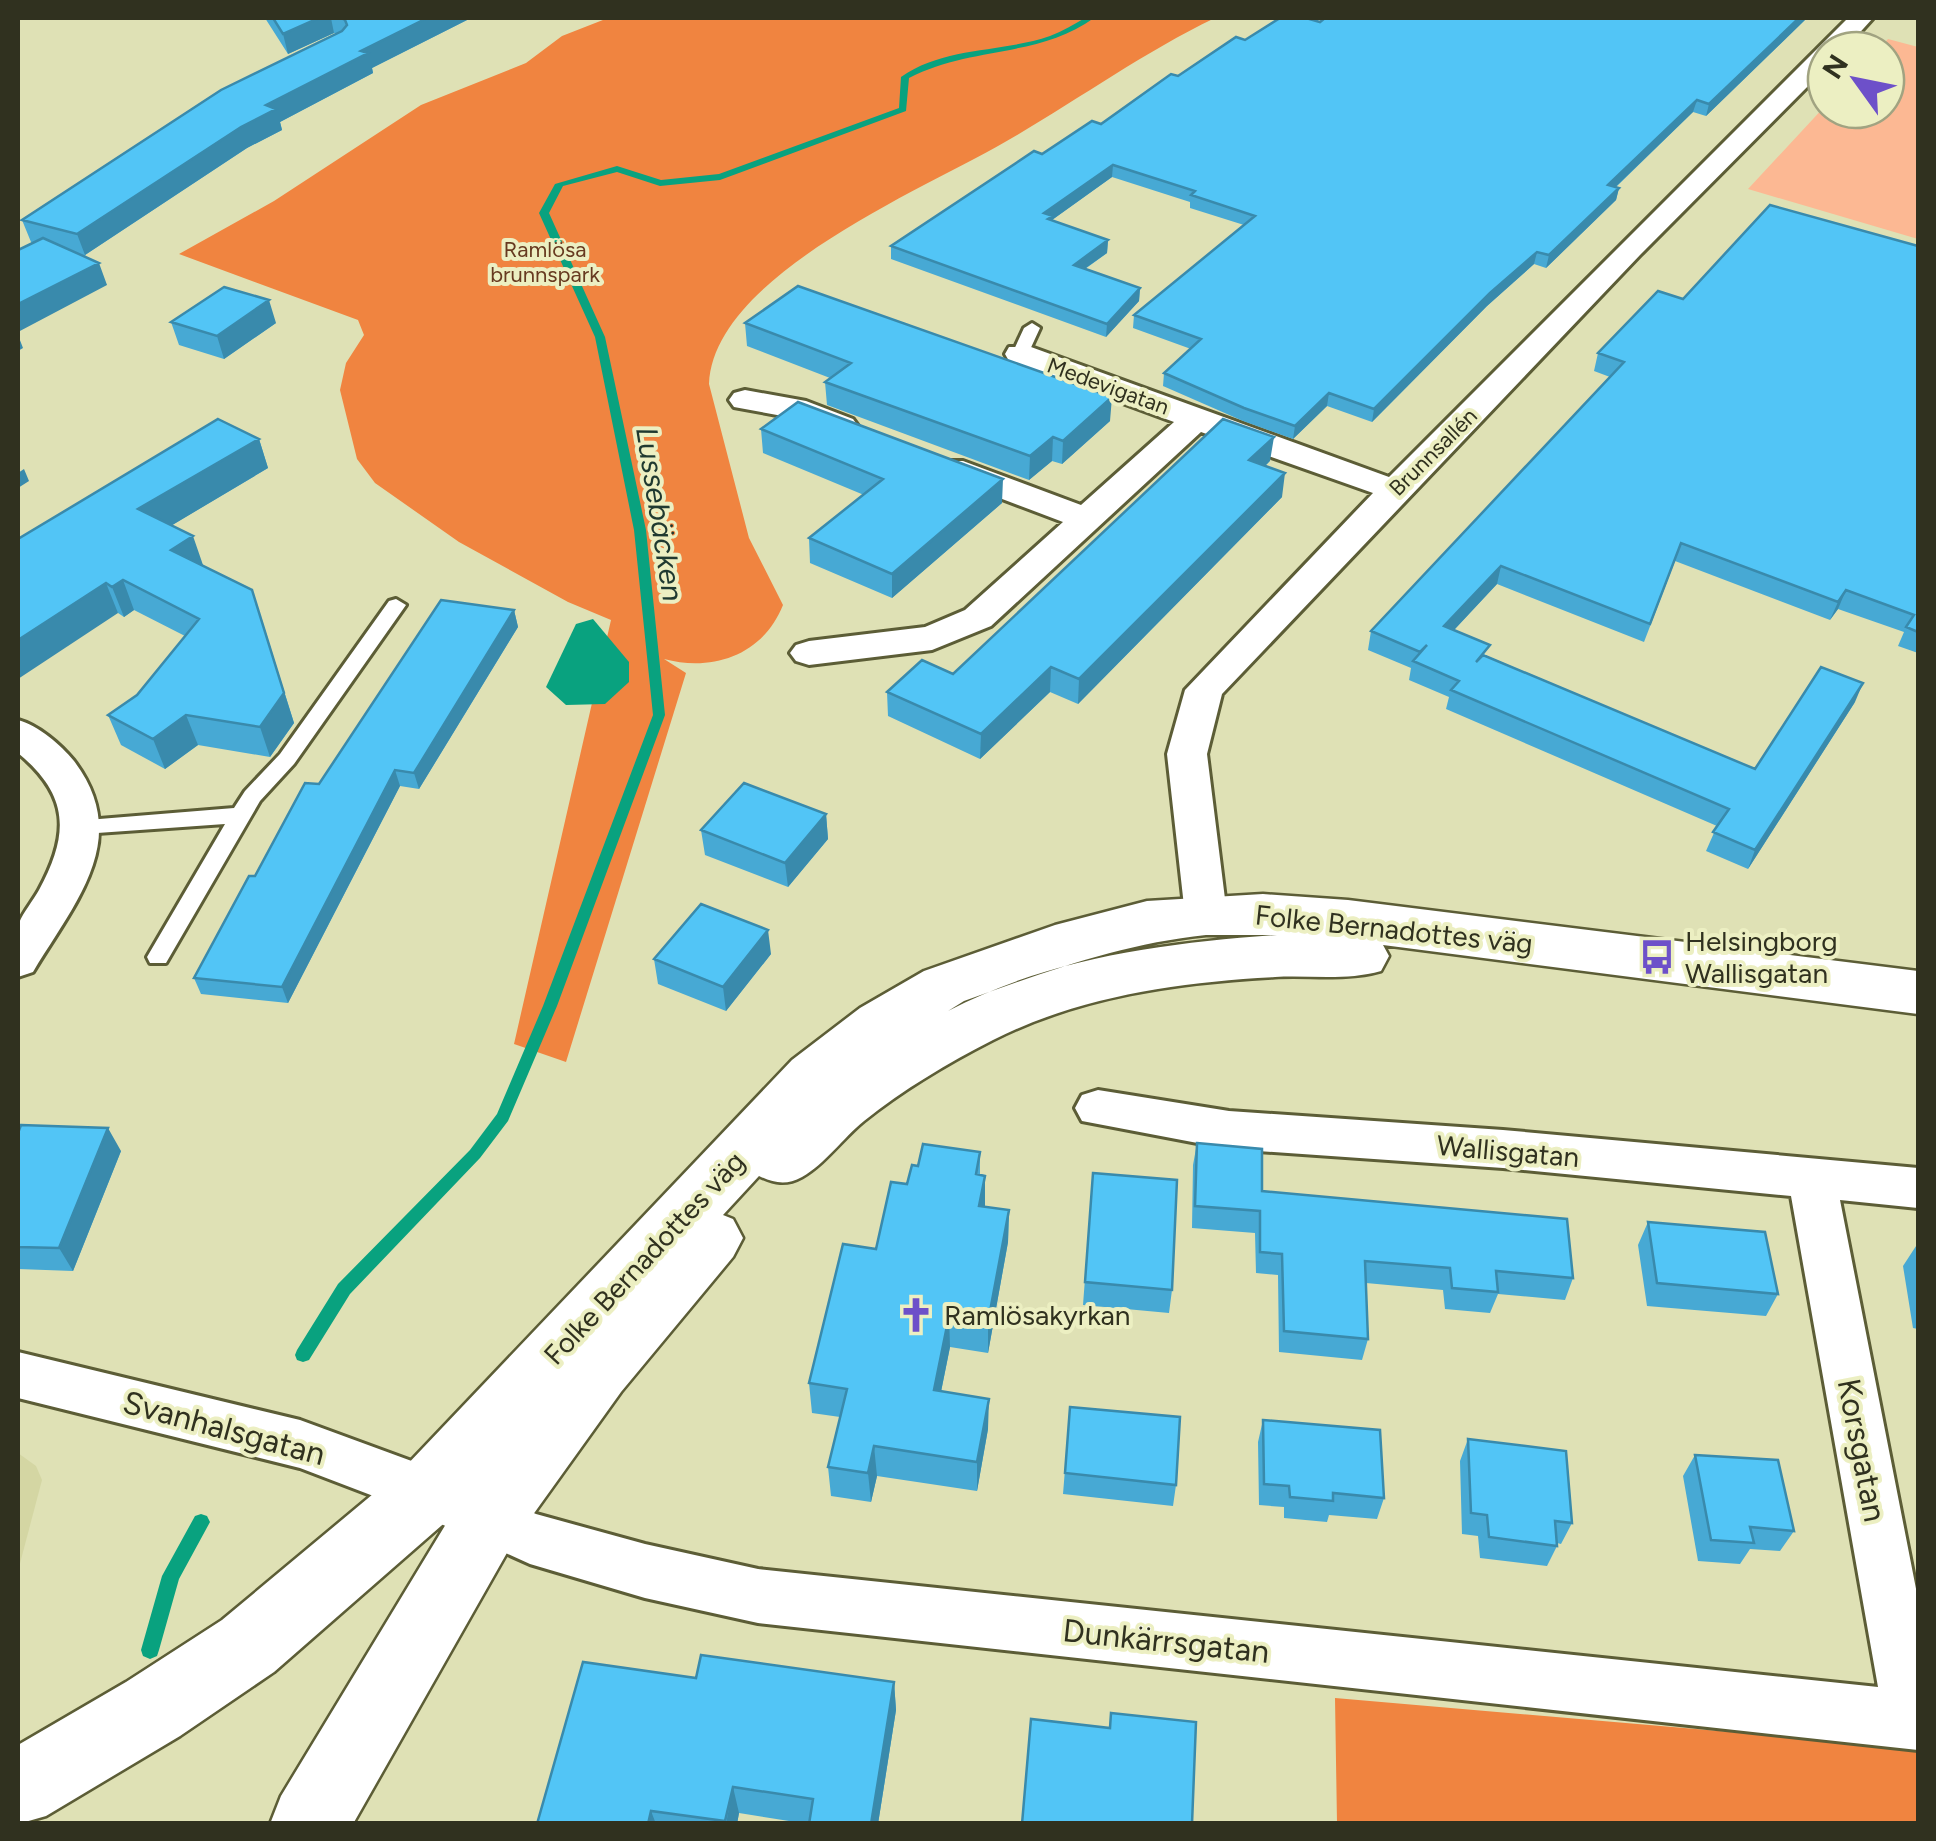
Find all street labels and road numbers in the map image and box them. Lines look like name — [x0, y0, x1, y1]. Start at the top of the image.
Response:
street label: Medevigatan — [1043, 351, 1173, 421]
street label: Brunnsallén — [1383, 402, 1483, 502]
street label: Folke Bernadottes väg — [1254, 898, 1534, 960]
street label: Wallisgatan — [1435, 1128, 1581, 1174]
street label: Folke Bernadottes väg — [536, 1144, 752, 1372]
street label: Korsgatan — [1830, 1375, 1894, 1525]
street label: Svanhalsgatan — [119, 1383, 329, 1473]
street label: Dunkärrsgatan — [1061, 1611, 1271, 1671]

